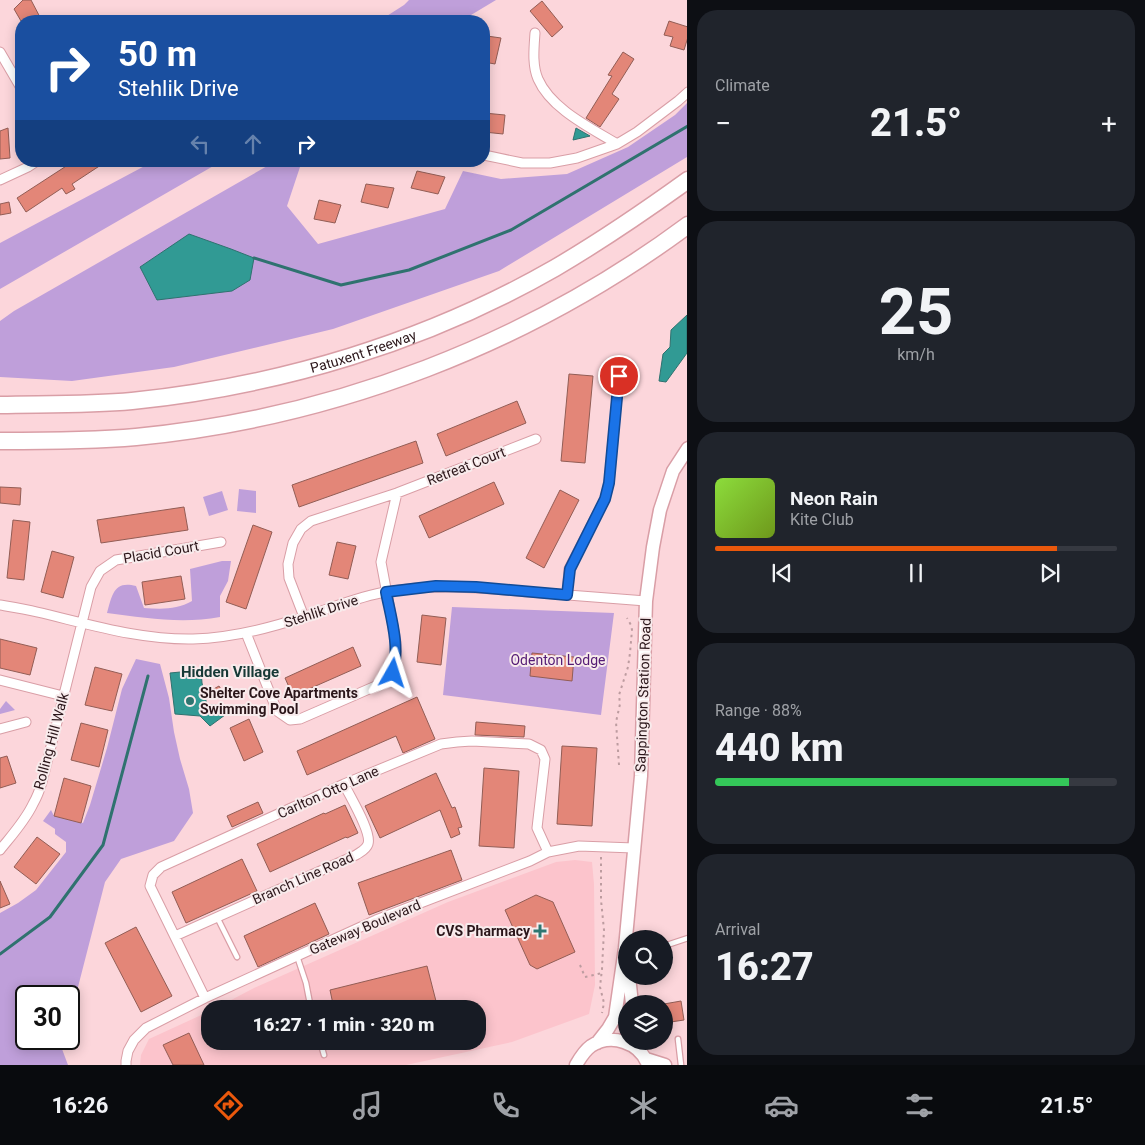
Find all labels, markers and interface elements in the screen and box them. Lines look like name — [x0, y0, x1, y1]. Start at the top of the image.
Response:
text: 50 m — [118, 34, 197, 75]
icon: right — [35, 35, 100, 100]
text: Stehlik Drive — [118, 76, 239, 101]
text: Climate — [715, 76, 770, 95]
text: 21.5° — [870, 101, 962, 145]
text: − — [715, 107, 731, 140]
text: + — [1101, 107, 1117, 140]
icon: left — [186, 130, 214, 158]
icon: ahead — [239, 130, 267, 158]
icon: right — [292, 130, 320, 158]
text: 25 — [879, 274, 953, 350]
street label: Patuxent Freeway — [308, 326, 419, 376]
text: km/h — [897, 345, 935, 364]
pin — [598, 355, 640, 397]
icon: arrive — [605, 362, 633, 390]
street label: Retreat Court — [424, 444, 508, 488]
text: Neon Rain — [790, 487, 878, 510]
text: Kite Club — [790, 510, 854, 529]
street label: Placid Court — [122, 537, 200, 567]
icon: previous — [768, 559, 796, 587]
icon: pause — [902, 559, 930, 587]
icon: next — [1036, 559, 1064, 587]
street label: Stehlik Drive — [282, 592, 360, 630]
street label: Sappington Station Road — [632, 618, 654, 772]
position arrow — [366, 646, 418, 698]
park label: Odenton Lodge — [510, 652, 606, 668]
district label: Hidden Village — [181, 663, 279, 681]
place label: Shelter Cove Apartments Swimming Pool — [200, 685, 358, 717]
street label: Rolling Hill Walk — [30, 690, 72, 791]
marker: Shelter Cove Apartments Swimming Pool — [184, 695, 196, 707]
text: Range · 88% — [715, 701, 802, 720]
text: 440 km — [715, 726, 844, 770]
street label: Carlton Otto Lane — [275, 763, 381, 821]
street label: Branch Line Road — [250, 849, 356, 907]
street label: Gateway Boulevard — [307, 896, 423, 958]
text: Arrival — [715, 920, 760, 939]
place label: CVS Pharmacy — [436, 923, 531, 939]
marker: CVS Pharmacy — [534, 925, 546, 937]
map controls — [618, 930, 673, 1050]
button: search — [618, 930, 673, 985]
text: 16:27 — [715, 945, 814, 989]
speed limit sign: 30 — [15, 985, 80, 1050]
button: layers — [618, 995, 673, 1050]
text: 16:27 · 1 min · 320 m — [252, 1013, 435, 1036]
icon: directions — [211, 1088, 246, 1123]
icon: music — [350, 1088, 385, 1123]
icon: phone — [488, 1088, 523, 1123]
icon: climate — [626, 1088, 661, 1123]
icon: car — [764, 1088, 799, 1123]
icon: filters — [902, 1088, 937, 1123]
text: 16:26 — [52, 1093, 108, 1118]
text: 21.5° — [1040, 1093, 1093, 1118]

